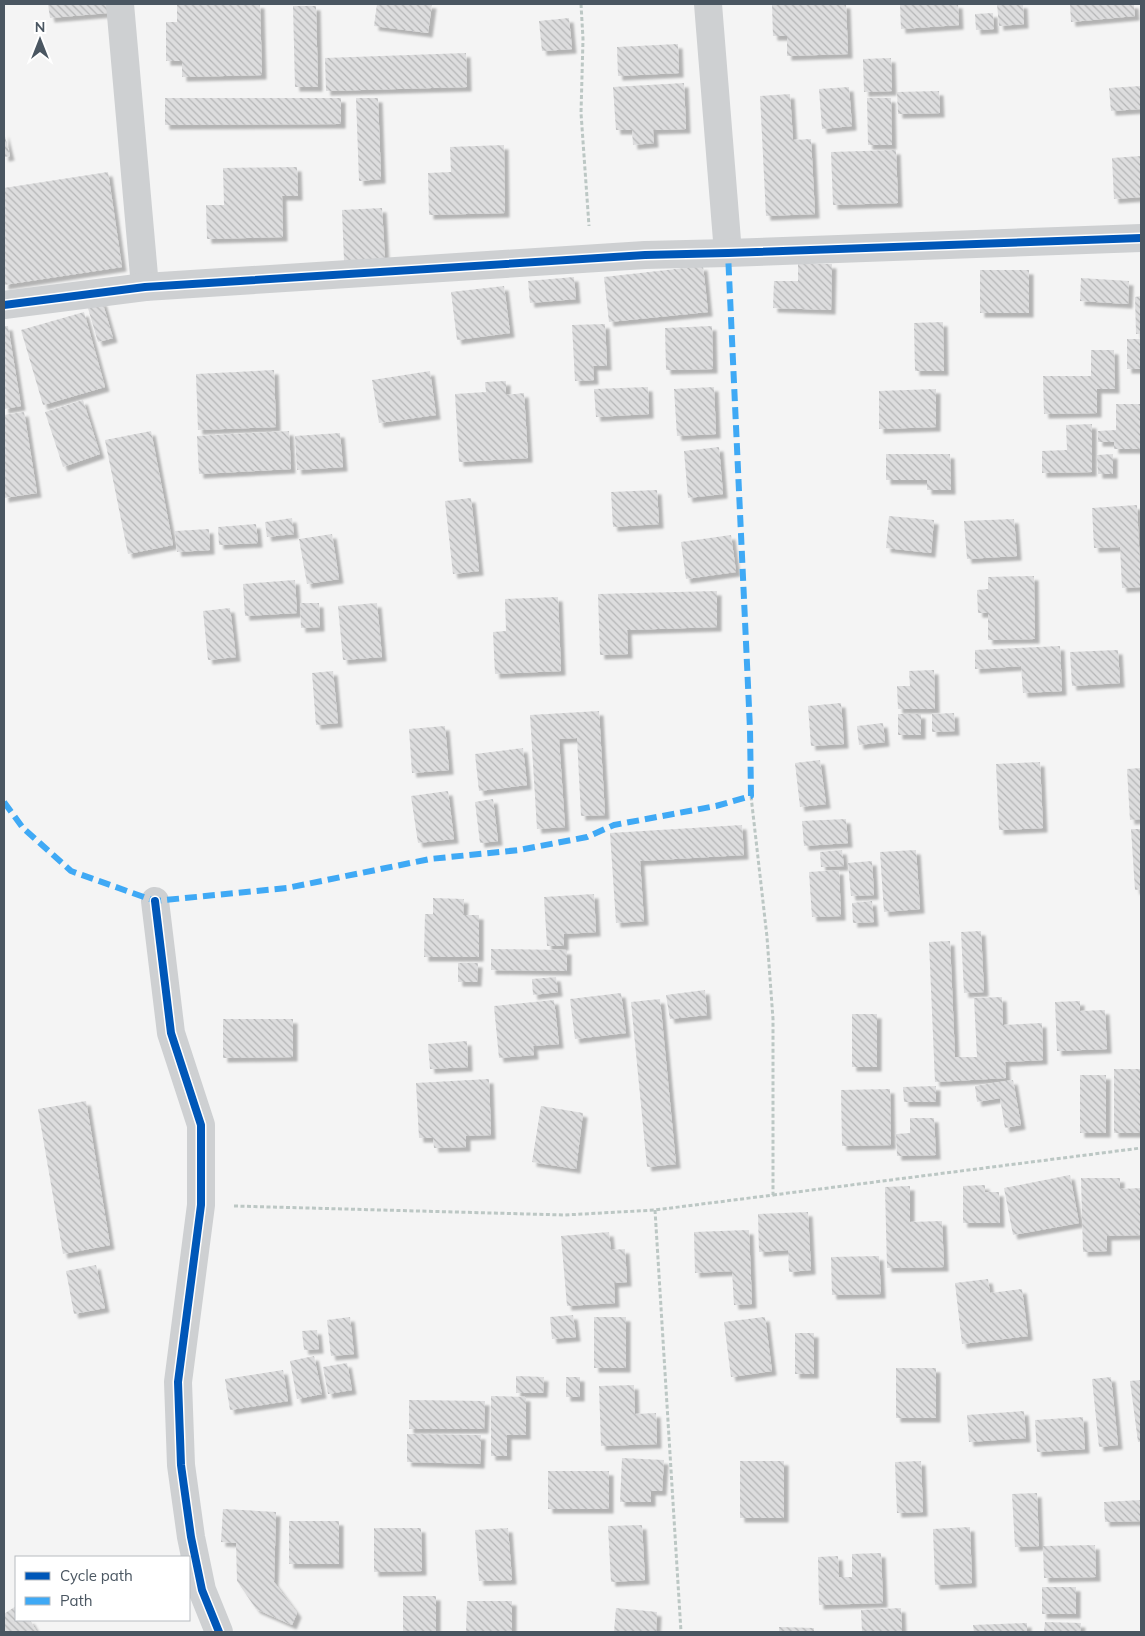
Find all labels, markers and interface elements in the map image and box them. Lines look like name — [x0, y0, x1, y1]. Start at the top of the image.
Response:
north arrow — [15, 15, 65, 65]
text: N — [35, 18, 45, 36]
legend — [15, 1556, 190, 1621]
text: Cycle path — [60, 1566, 133, 1585]
text: Path — [60, 1591, 92, 1610]

